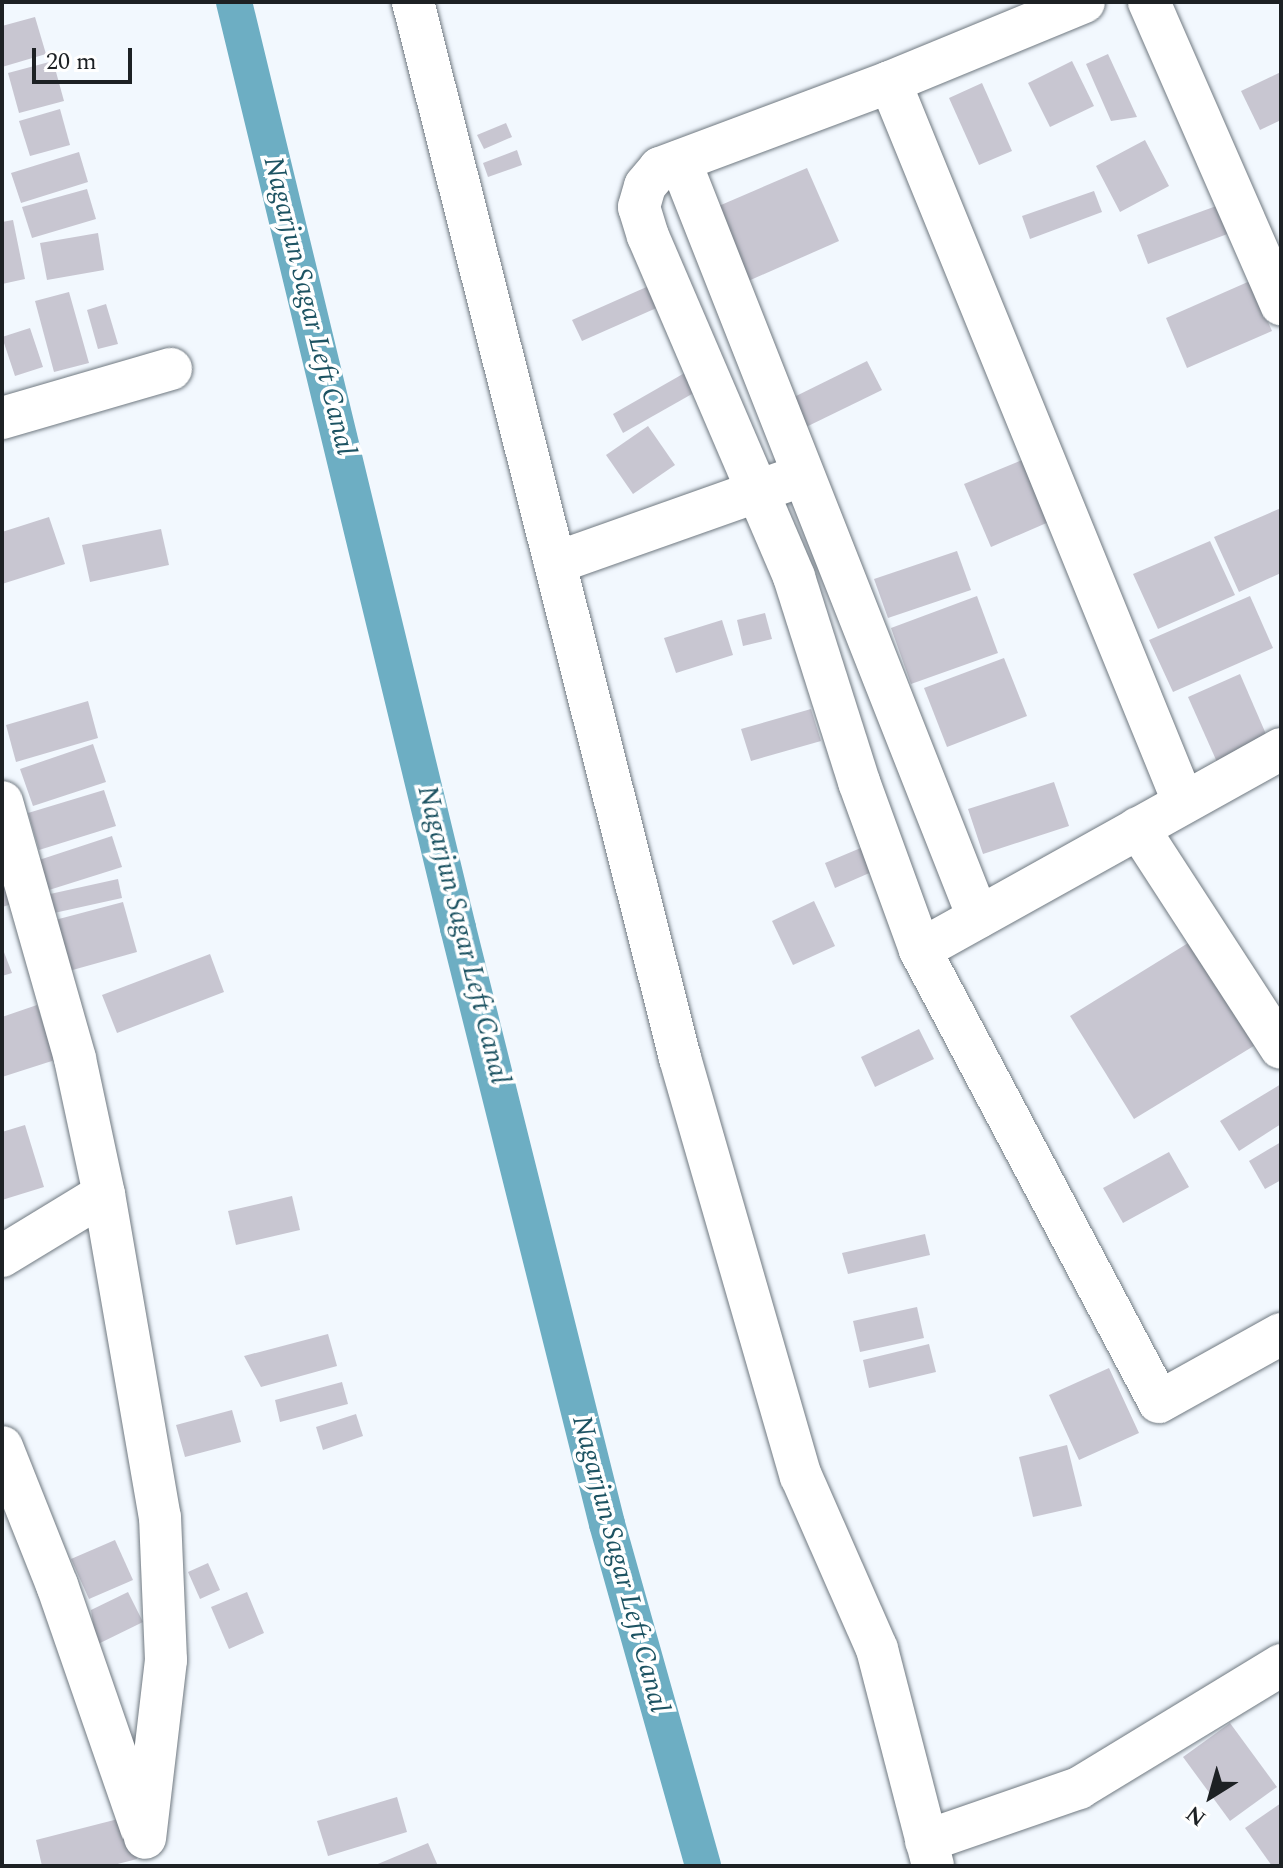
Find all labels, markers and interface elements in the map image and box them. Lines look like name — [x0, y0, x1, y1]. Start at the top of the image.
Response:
scale bar — [36, 32, 136, 82]
text: 20 m — [46, 44, 97, 80]
water label: Nagarjun Sagar Left Canal — [256, 153, 362, 459]
water label: Nagarjun Sagar Left Canal — [410, 782, 516, 1088]
water label: Nagarjun Sagar Left Canal — [564, 1411, 676, 1717]
north arrow — [1171, 1756, 1251, 1836]
text: N — [1179, 1797, 1213, 1834]

